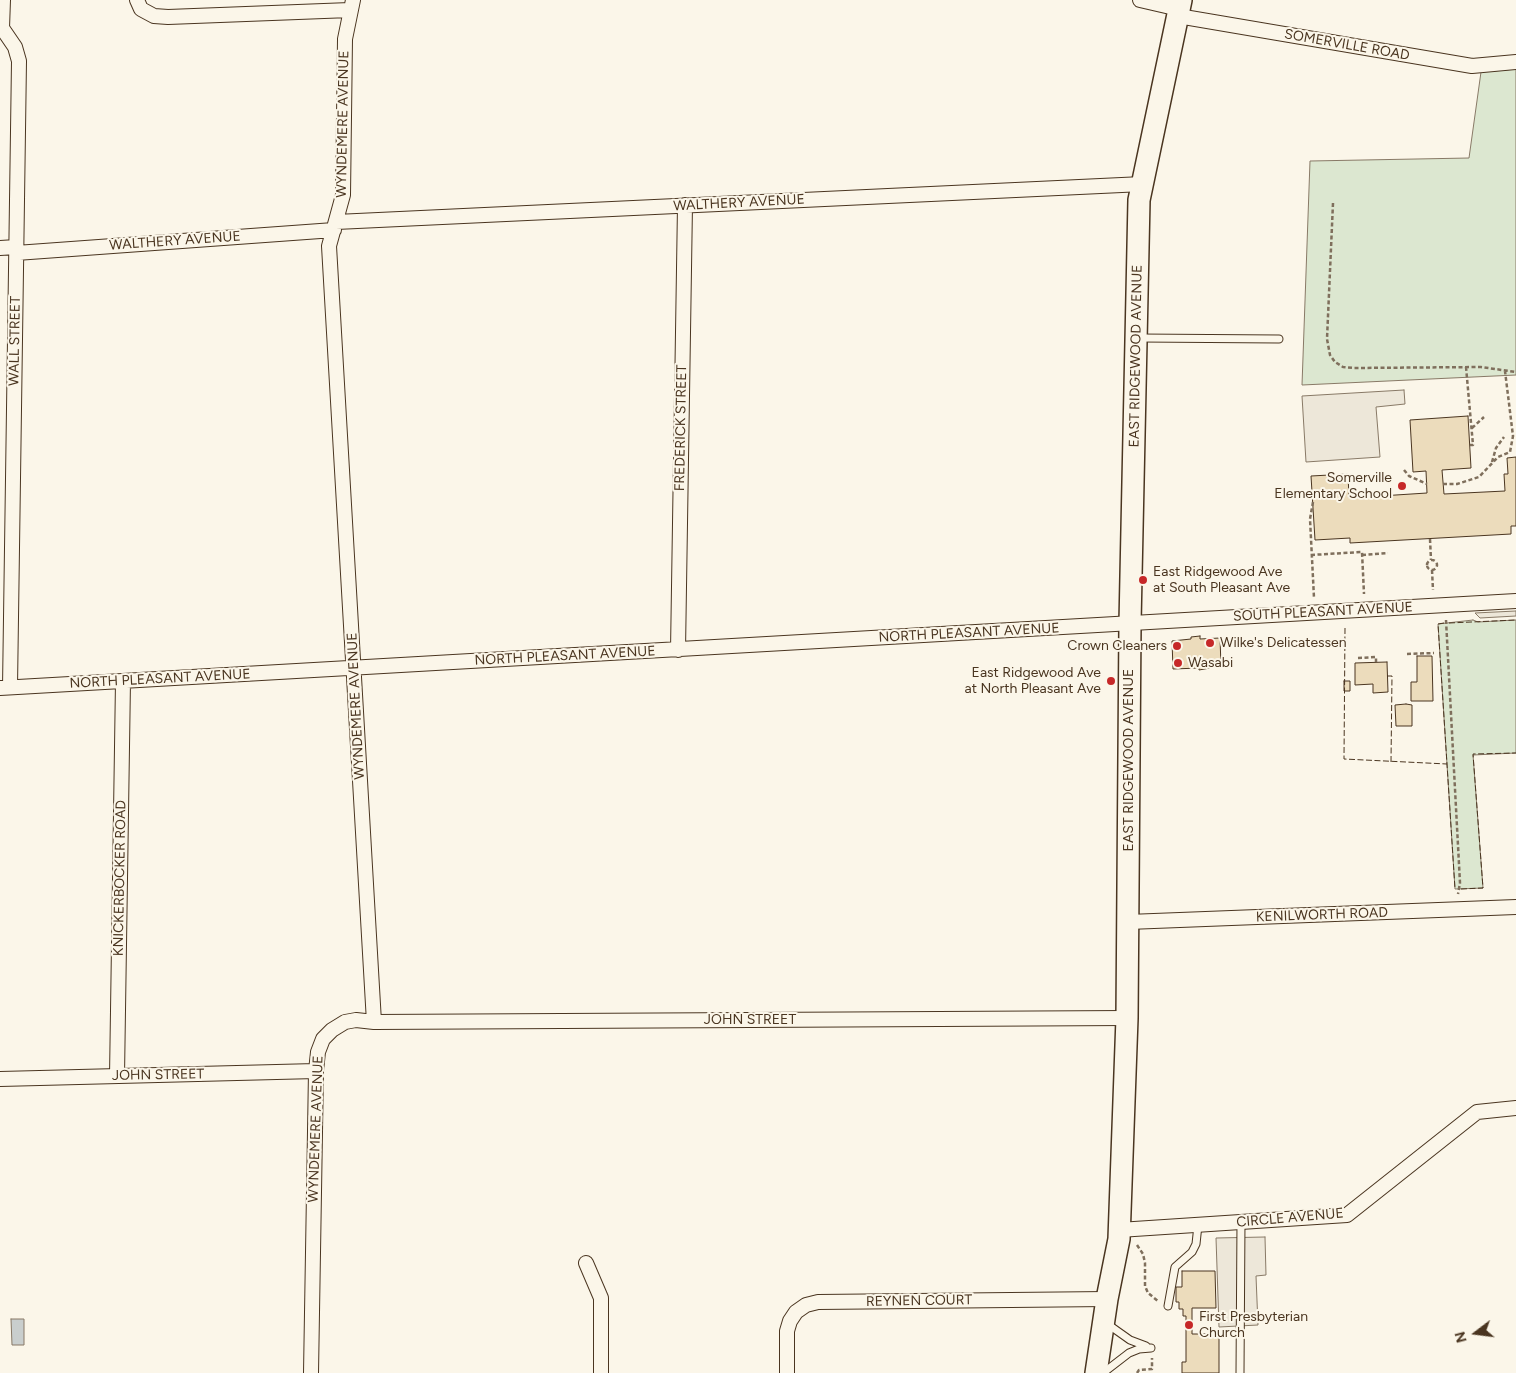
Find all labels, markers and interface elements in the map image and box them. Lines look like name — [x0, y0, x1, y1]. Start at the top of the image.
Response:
street label: SOMERVILLE ROAD — [1283, 26, 1411, 64]
street label: WYNDEMERE AVENUE — [333, 50, 353, 198]
street label: WALTHERY AVENUE — [673, 191, 805, 215]
street label: WALTHERY AVENUE — [109, 228, 241, 254]
street label: EAST RIDGEWOOD AVENUE — [1126, 264, 1146, 448]
street label: WALL STREET — [6, 296, 24, 386]
street label: FREDERICK STREET — [671, 365, 691, 491]
place label: Somerville Elementary School — [1274, 470, 1392, 502]
marker: Somerville Elementary School — [1396, 480, 1408, 492]
place label: East Ridgewood Ave at South Pleasant Ave — [1153, 564, 1290, 596]
marker: East Ridgewood Ave at South Pleasant Ave — [1137, 574, 1149, 586]
street label: SOUTH PLEASANT AVENUE — [1233, 599, 1413, 625]
street label: NORTH PLEASANT AVENUE — [878, 620, 1060, 646]
street label: WYNDEMERE AVENUE — [344, 632, 368, 780]
place label: Wilke's Delicatessen — [1220, 635, 1347, 651]
marker: Wilke's Delicatessen — [1204, 637, 1216, 649]
place label: Crown Cleaners — [1067, 638, 1167, 654]
marker: Crown Cleaners — [1171, 640, 1183, 652]
street label: NORTH PLEASANT AVENUE — [474, 643, 656, 669]
place label: Wasabi — [1188, 655, 1233, 671]
marker: Wasabi — [1172, 657, 1184, 669]
place label: East Ridgewood Ave at North Pleasant Ave — [965, 665, 1101, 698]
street label: NORTH PLEASANT AVENUE — [69, 666, 251, 692]
street label: EAST RIDGEWOOD AVENUE — [1121, 669, 1137, 851]
marker: East Ridgewood Ave at North Pleasant Ave — [1105, 675, 1117, 687]
street label: KNICKERBOCKER ROAD — [110, 800, 130, 956]
street label: KENILWORTH ROAD — [1256, 904, 1388, 926]
street label: JOHN STREET — [704, 1012, 796, 1028]
street label: WYNDEMERE AVENUE — [305, 1055, 327, 1203]
street label: JOHN STREET — [112, 1066, 204, 1084]
street label: CIRCLE AVENUE — [1236, 1205, 1344, 1231]
street label: REYNEN COURT — [866, 1292, 972, 1310]
north arrow — [1451, 1308, 1501, 1358]
place label: First Presbyterian Church — [1199, 1309, 1308, 1341]
marker: First Presbyterian Church — [1183, 1319, 1195, 1331]
text: N — [1451, 1330, 1471, 1344]

